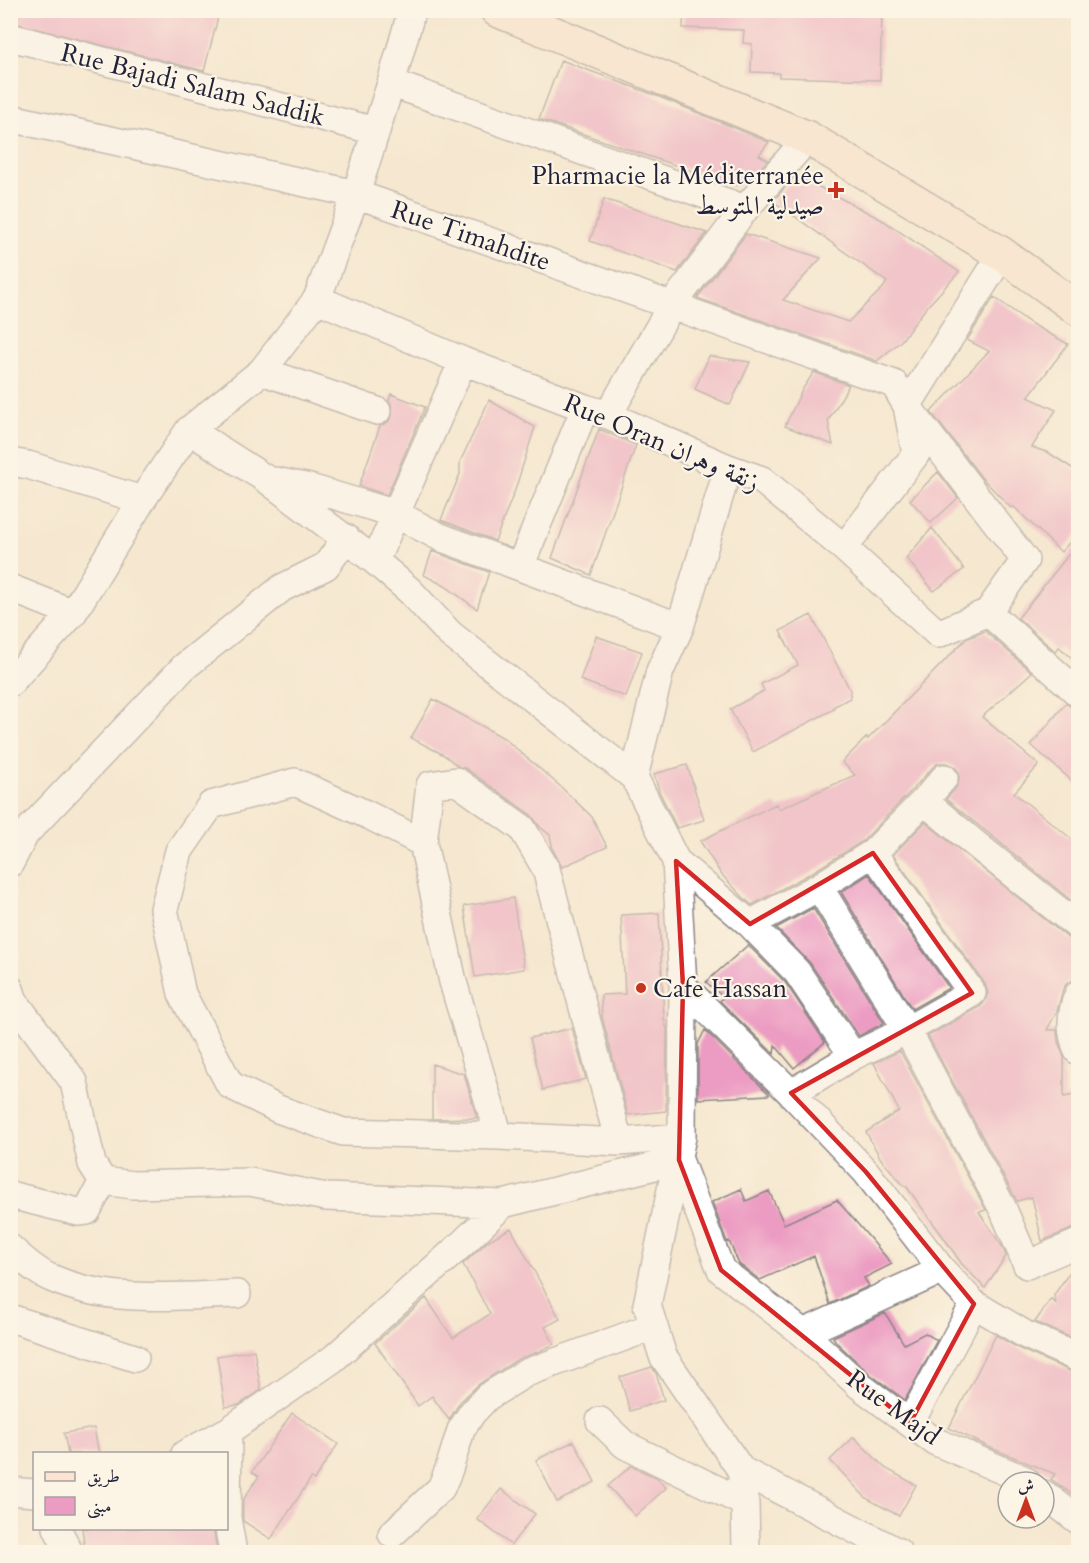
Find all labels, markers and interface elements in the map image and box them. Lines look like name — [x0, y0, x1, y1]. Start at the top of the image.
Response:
street label: Rue Bajadi Salam Saddik — [57, 35, 329, 134]
place label: Pharmacie la Méditerranée صيدلية المتوسط — [532, 158, 824, 223]
marker: Pharmacie la Méditerranée صيدلية المتوسط — [829, 183, 843, 197]
street label: Rue Timahdite — [387, 192, 555, 279]
street label: Rue Oran زنقة وهران — [559, 385, 765, 500]
place label: Cafe Hassan — [653, 971, 787, 1006]
marker: Cafe Hassan — [634, 981, 648, 995]
street label: Rue Majd — [840, 1362, 948, 1453]
legend — [33, 1452, 228, 1530]
text: طريق — [87, 1464, 120, 1489]
north arrow — [996, 1470, 1056, 1530]
text: ش — [1018, 1475, 1034, 1497]
text: مبنى — [87, 1494, 112, 1519]

